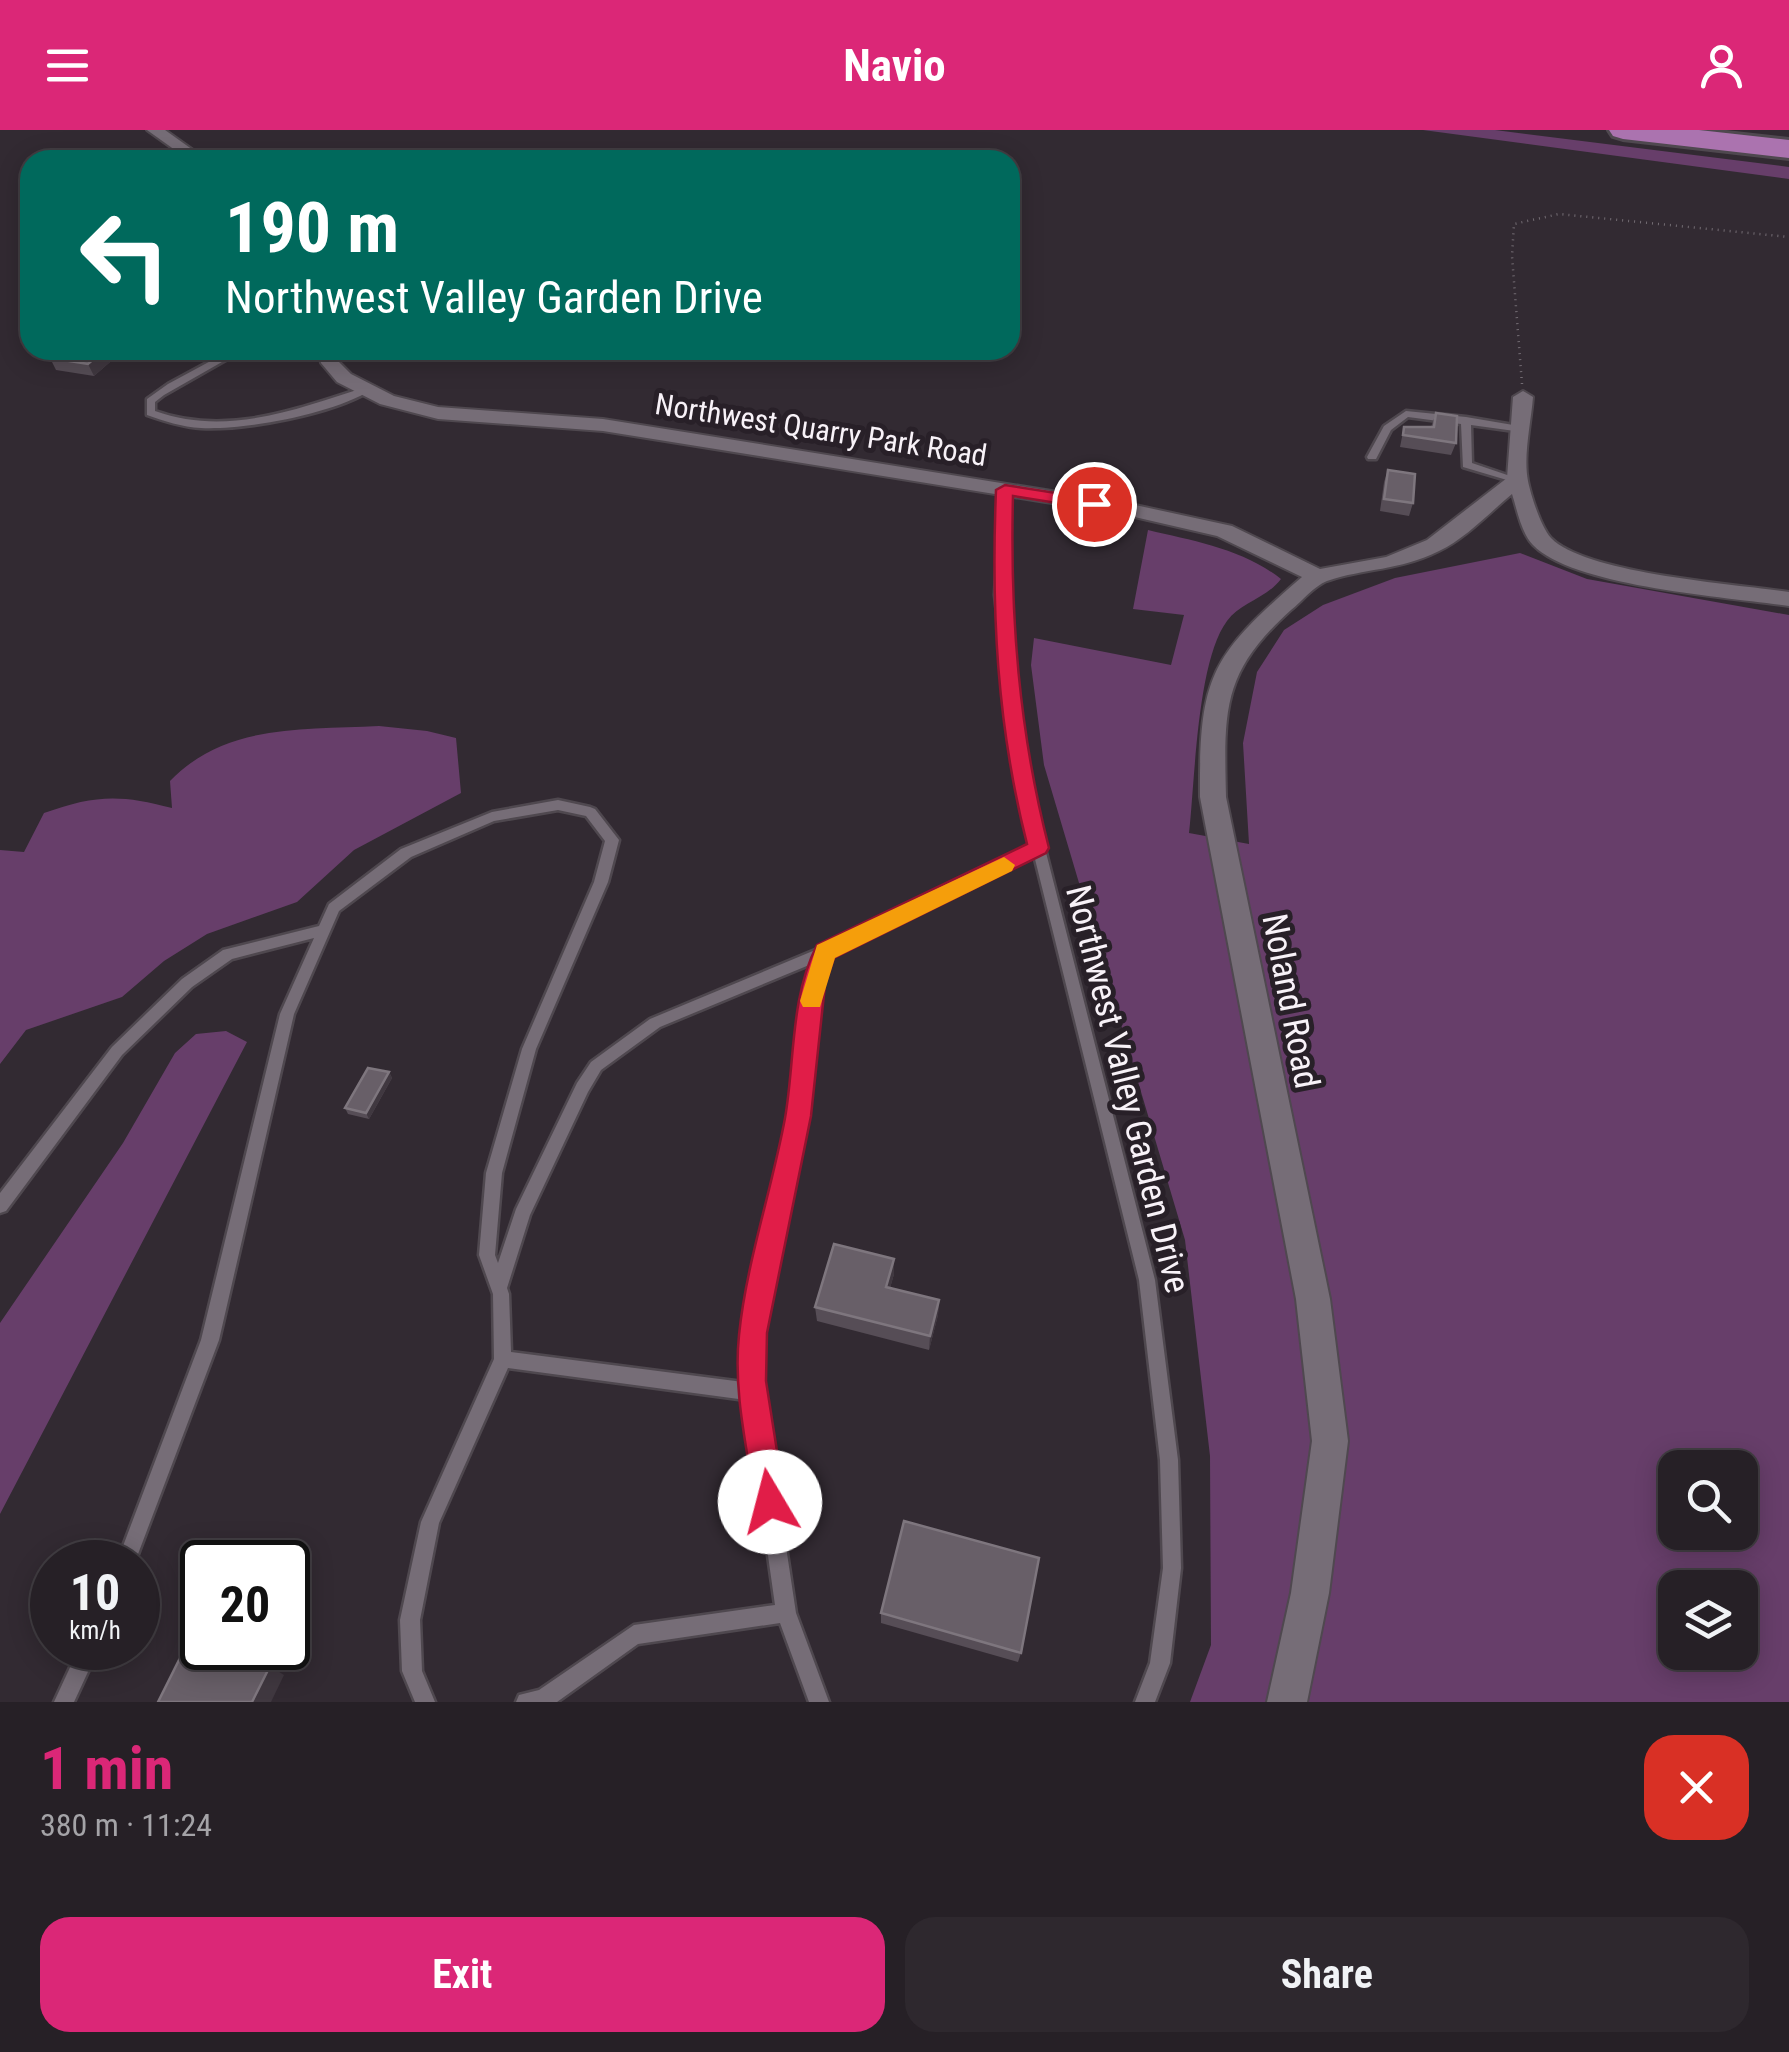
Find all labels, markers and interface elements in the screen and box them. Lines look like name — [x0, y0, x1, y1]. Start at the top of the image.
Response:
icon: menu — [40, 38, 95, 93]
icon: person — [1694, 38, 1749, 93]
text: Navio — [843, 39, 946, 92]
text: 190 m — [225, 187, 399, 269]
icon: left — [60, 190, 190, 320]
text: Northwest Valley Garden Drive — [225, 271, 763, 324]
street label: Northwest Quarry Park Road — [653, 386, 989, 473]
pin — [1052, 462, 1137, 547]
icon: arrive — [1067, 477, 1122, 532]
street label: Northwest Valley Garden Drive — [1057, 881, 1198, 1297]
street label: Noland Road — [1254, 910, 1327, 1092]
position arrow — [718, 1450, 822, 1554]
map controls — [1658, 1450, 1758, 1670]
button: search — [1658, 1450, 1758, 1550]
speed limit sign: 20 — [180, 1540, 310, 1670]
text: 10 — [70, 1564, 120, 1622]
button: layers — [1658, 1570, 1758, 1670]
text: km/h — [69, 1616, 121, 1645]
text: 1 min — [40, 1733, 173, 1804]
button: close — [1644, 1735, 1749, 1840]
text: 380 m · 11:24 — [40, 1806, 212, 1844]
button: Exit — [40, 1917, 885, 2032]
button: Share — [905, 1917, 1749, 2032]

